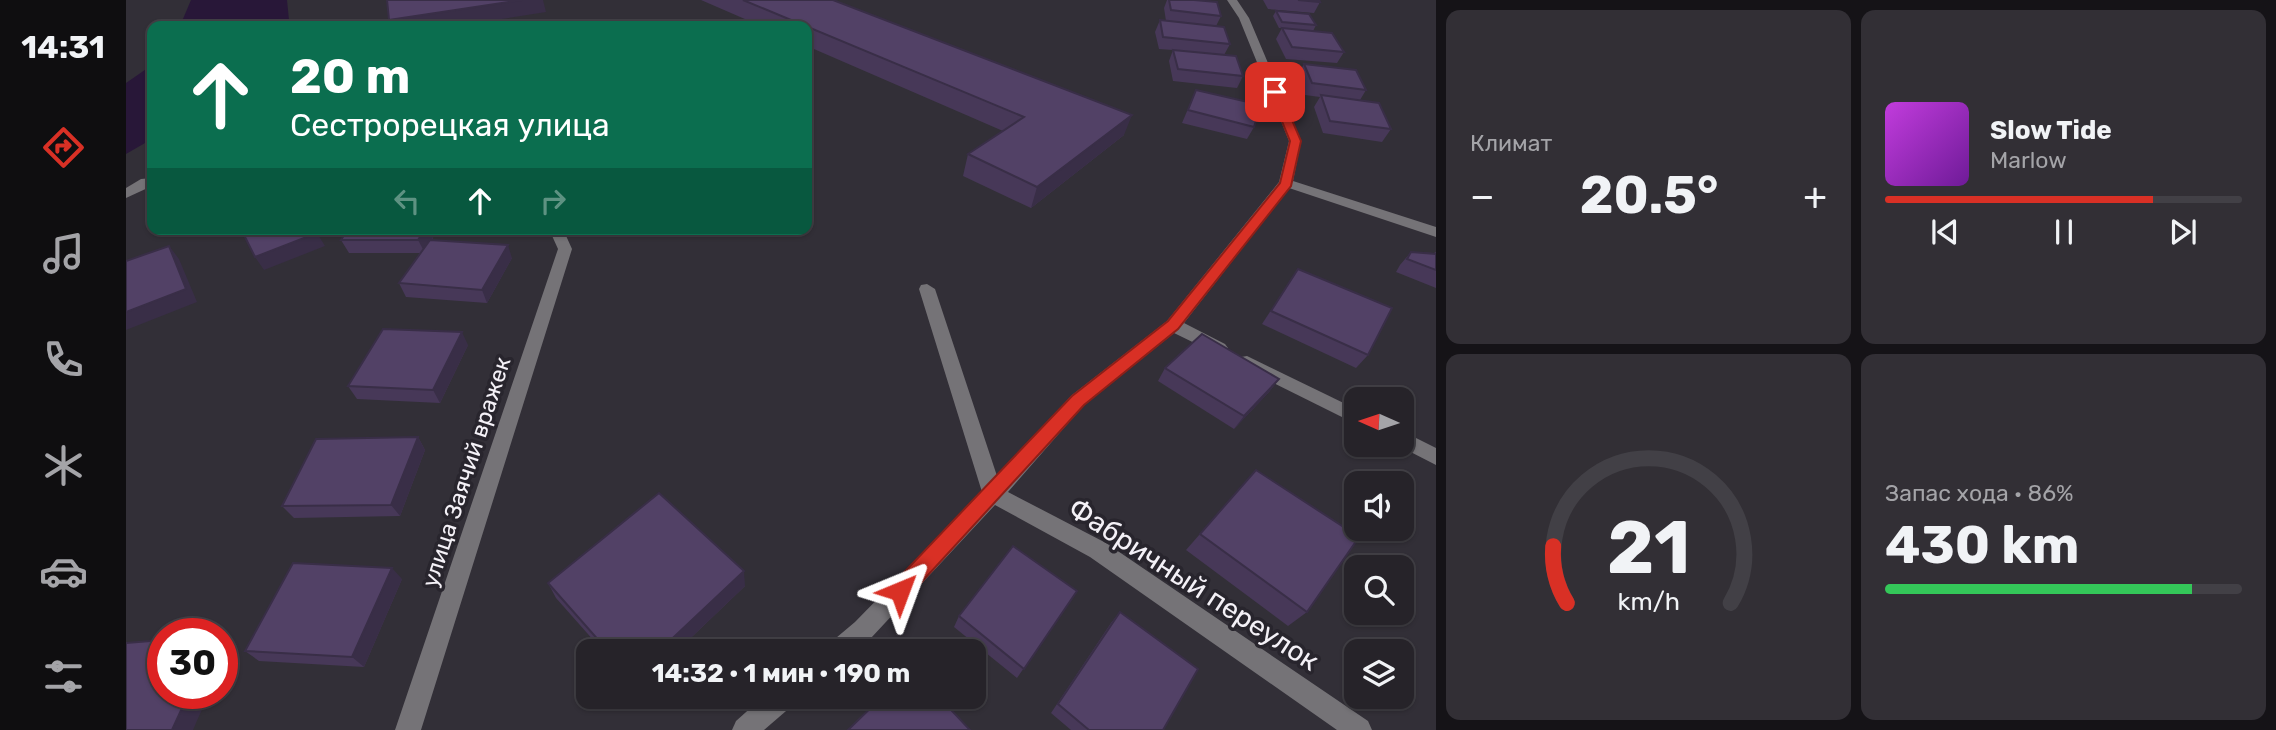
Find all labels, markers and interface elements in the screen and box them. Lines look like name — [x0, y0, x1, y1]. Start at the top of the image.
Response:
text: 14:31 — [21, 28, 105, 66]
text: 20 m — [290, 47, 411, 105]
icon: ahead — [175, 49, 266, 140]
pin — [1245, 62, 1305, 122]
icon: arrive — [1256, 73, 1294, 111]
text: Сестрорецкая улица — [290, 106, 610, 144]
text: Slow Tide — [1990, 115, 2112, 146]
icon: directions — [39, 123, 88, 172]
text: Климат — [1470, 129, 1552, 157]
text: Marlow — [1990, 146, 2067, 174]
text: 20.5° — [1580, 164, 1718, 226]
text: − — [1470, 173, 1495, 219]
text: + — [1803, 173, 1827, 219]
icon: left — [388, 182, 426, 220]
icon: ahead — [461, 182, 499, 220]
icon: right — [534, 182, 572, 220]
icon: previous — [1926, 213, 1964, 251]
icon: pause — [2045, 213, 2083, 251]
icon: next — [2164, 213, 2202, 251]
icon: music — [39, 229, 88, 278]
icon: phone — [39, 335, 88, 384]
street label: улица Заячий вражек — [416, 353, 516, 591]
north arrow — [1344, 387, 1414, 457]
map controls — [1344, 387, 1414, 709]
icon: climate — [39, 441, 88, 490]
button: sound — [1344, 471, 1414, 541]
text: Запас хода · 86% — [1885, 479, 2074, 507]
street label: Фабричный переулок — [1063, 491, 1325, 678]
text: 21 — [1607, 505, 1690, 591]
text: 430 km — [1885, 514, 2079, 576]
icon: car — [39, 547, 88, 596]
position arrow — [863, 554, 937, 628]
button: search — [1344, 555, 1414, 625]
text: km/h — [1617, 587, 1680, 616]
speed limit sign: 30 — [147, 618, 238, 709]
button: layers — [1344, 639, 1414, 709]
icon: filters — [39, 652, 88, 701]
text: 14:32 · 1 мин · 190 m — [652, 658, 910, 689]

